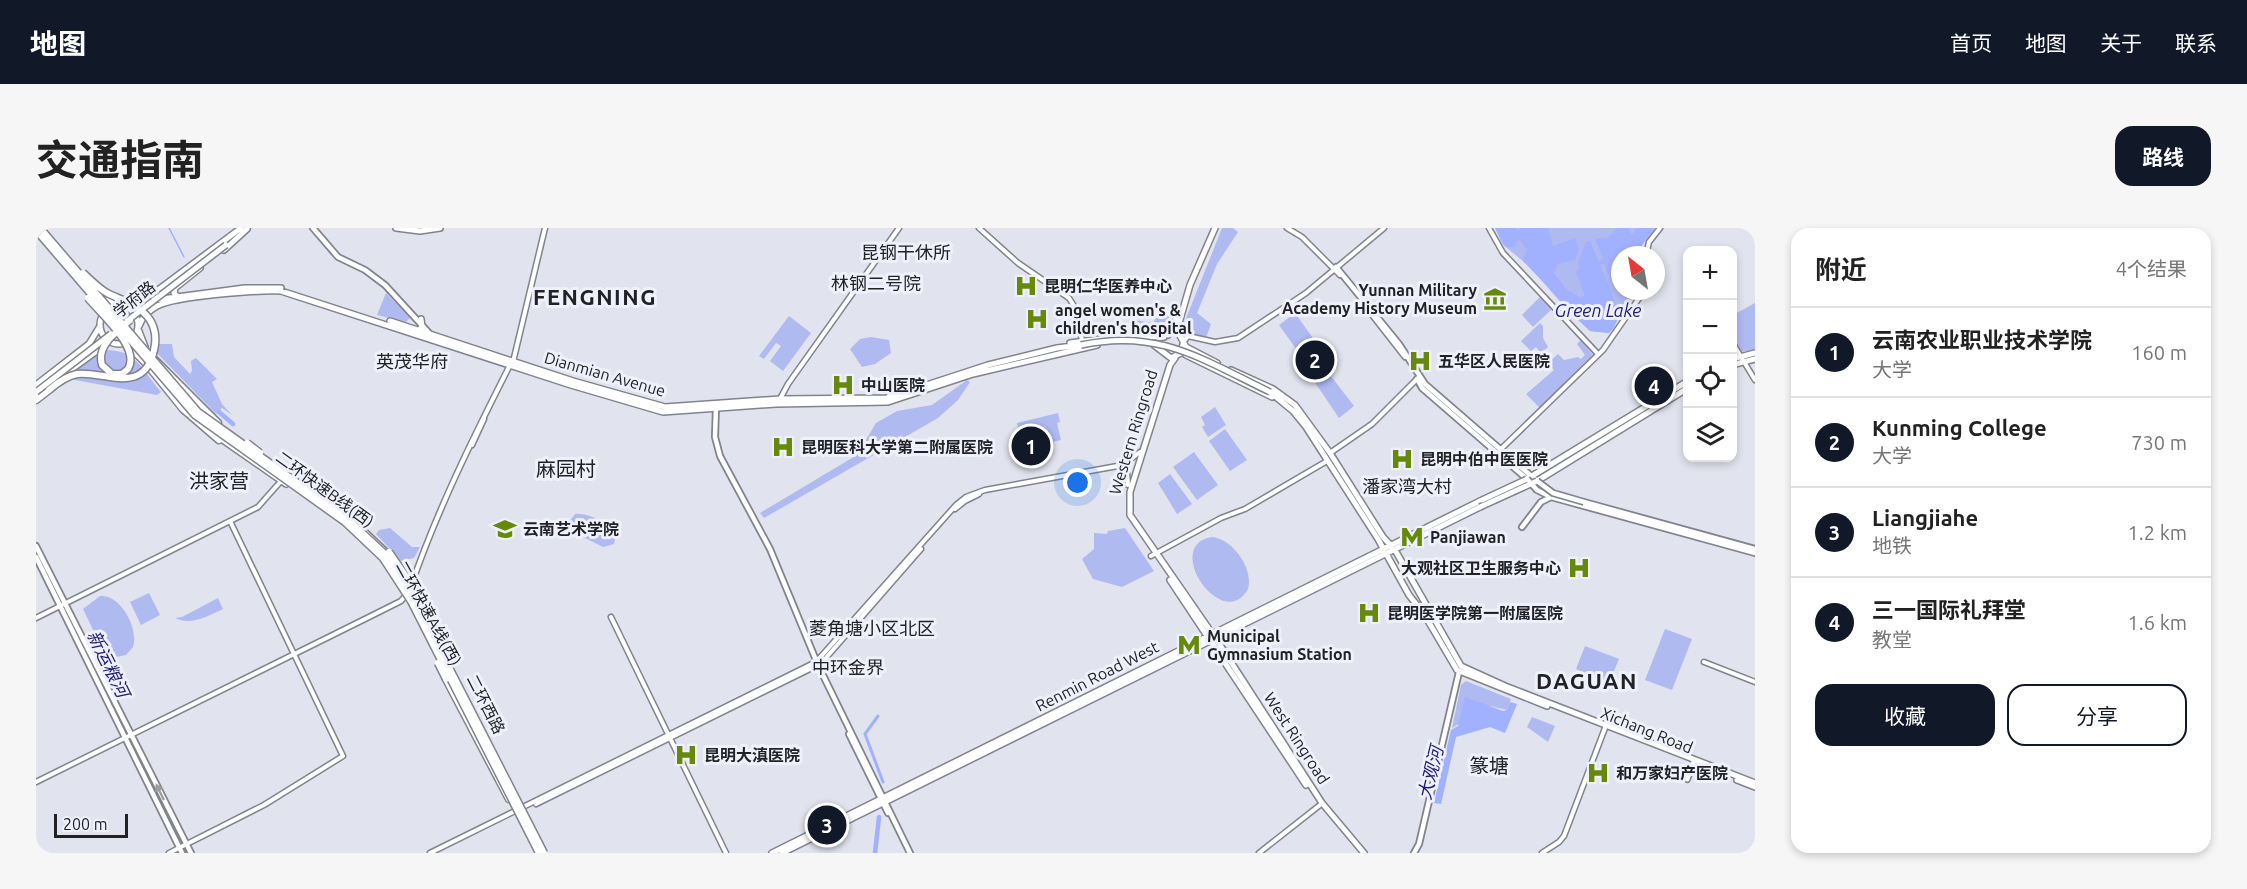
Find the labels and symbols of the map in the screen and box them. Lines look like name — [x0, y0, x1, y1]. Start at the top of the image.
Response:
district label: 昆钢干休所 — [861, 242, 951, 262]
north arrow — [1611, 246, 1665, 300]
district label: 林钢二号院 — [831, 273, 921, 293]
hospital icon: 昆明仁华医养中心 — [1013, 273, 1039, 299]
street label: 学府路 — [110, 277, 158, 321]
place label: 昆明仁华医养中心 — [1044, 277, 1172, 295]
place label: Yunnan Military Academy History Museum — [1282, 281, 1477, 317]
district label: FENGNING — [533, 284, 657, 309]
museum icon: Yunnan Military Academy History Museum — [1482, 286, 1508, 312]
water label: Green Lake — [1555, 300, 1641, 320]
place label: angel women's & children's hospital — [1055, 301, 1192, 337]
hospital icon: angel women's & children's hospital — [1024, 306, 1050, 332]
pin: 2 — [1296, 338, 1334, 382]
street label: Dianmian Avenue — [542, 348, 668, 400]
hospital icon: 五华区人民医院 — [1407, 348, 1433, 374]
district label: 英茂华府 — [376, 351, 448, 371]
place label: 五华区人民医院 — [1438, 352, 1550, 370]
pin: 4 — [1634, 364, 1674, 408]
street label: Western Ringroad — [1105, 367, 1161, 497]
hospital icon: 中山医院 — [830, 372, 856, 398]
place label: 中山医院 — [861, 376, 925, 394]
pin: 1 — [1012, 424, 1050, 468]
hospital icon: 昆明医科大学第二附属医院 — [770, 434, 796, 460]
place label: 昆明医科大学第二附属医院 — [801, 438, 993, 456]
hospital icon: 昆明中伯中医医院 — [1389, 446, 1415, 472]
street label: 二环快速B线(西) — [272, 448, 377, 531]
place label: 昆明中伯中医医院 — [1420, 450, 1548, 468]
district label: 麻园村 — [536, 457, 596, 480]
your location — [1063, 468, 1092, 497]
district label: 洪家营 — [189, 469, 249, 492]
district label: 潘家湾大村 — [1362, 476, 1452, 496]
school or university icon: 云南艺术学院 — [492, 516, 518, 542]
place label: 云南艺术学院 — [523, 520, 619, 538]
metro station icon: Panjiawan — [1399, 524, 1425, 550]
place label: Panjiawan — [1430, 528, 1506, 546]
hospital icon: 大观社区卫生服务中心 — [1566, 555, 1592, 581]
street label: 二环快速A线(西) — [392, 558, 465, 669]
place label: 大观社区卫生服务中心 — [1401, 559, 1561, 577]
hospital icon: 昆明医学院第一附属医院 — [1356, 600, 1382, 626]
place label: 昆明医学院第一附属医院 — [1387, 604, 1563, 622]
district label: 菱角塘小区北区 — [809, 618, 935, 638]
water label: 新运粮河 — [84, 627, 135, 703]
place label: Municipal Gymnasium Station — [1207, 627, 1352, 663]
metro station icon: Municipal Gymnasium Station — [1176, 632, 1202, 658]
street label: Renmin Road West — [1033, 637, 1162, 715]
district label: 中环金界 — [812, 657, 884, 677]
district label: DAGUAN — [1536, 668, 1638, 693]
street label: 二环西路 — [463, 671, 509, 737]
street label: West Ringroad — [1261, 689, 1333, 787]
street label: Xichang Road — [1598, 703, 1696, 757]
water label: 大观河 — [1414, 741, 1447, 801]
hospital icon: 昆明大滇医院 — [673, 742, 699, 768]
place label: 昆明大滇医院 — [704, 746, 800, 764]
district label: 篆塘 — [1469, 754, 1509, 777]
hospital icon: 和万家妇产医院 — [1585, 760, 1611, 786]
place label: 和万家妇产医院 — [1616, 764, 1728, 782]
one-way arrow — [156, 783, 166, 801]
pin: 3 — [808, 802, 846, 848]
scale bar — [54, 811, 128, 838]

